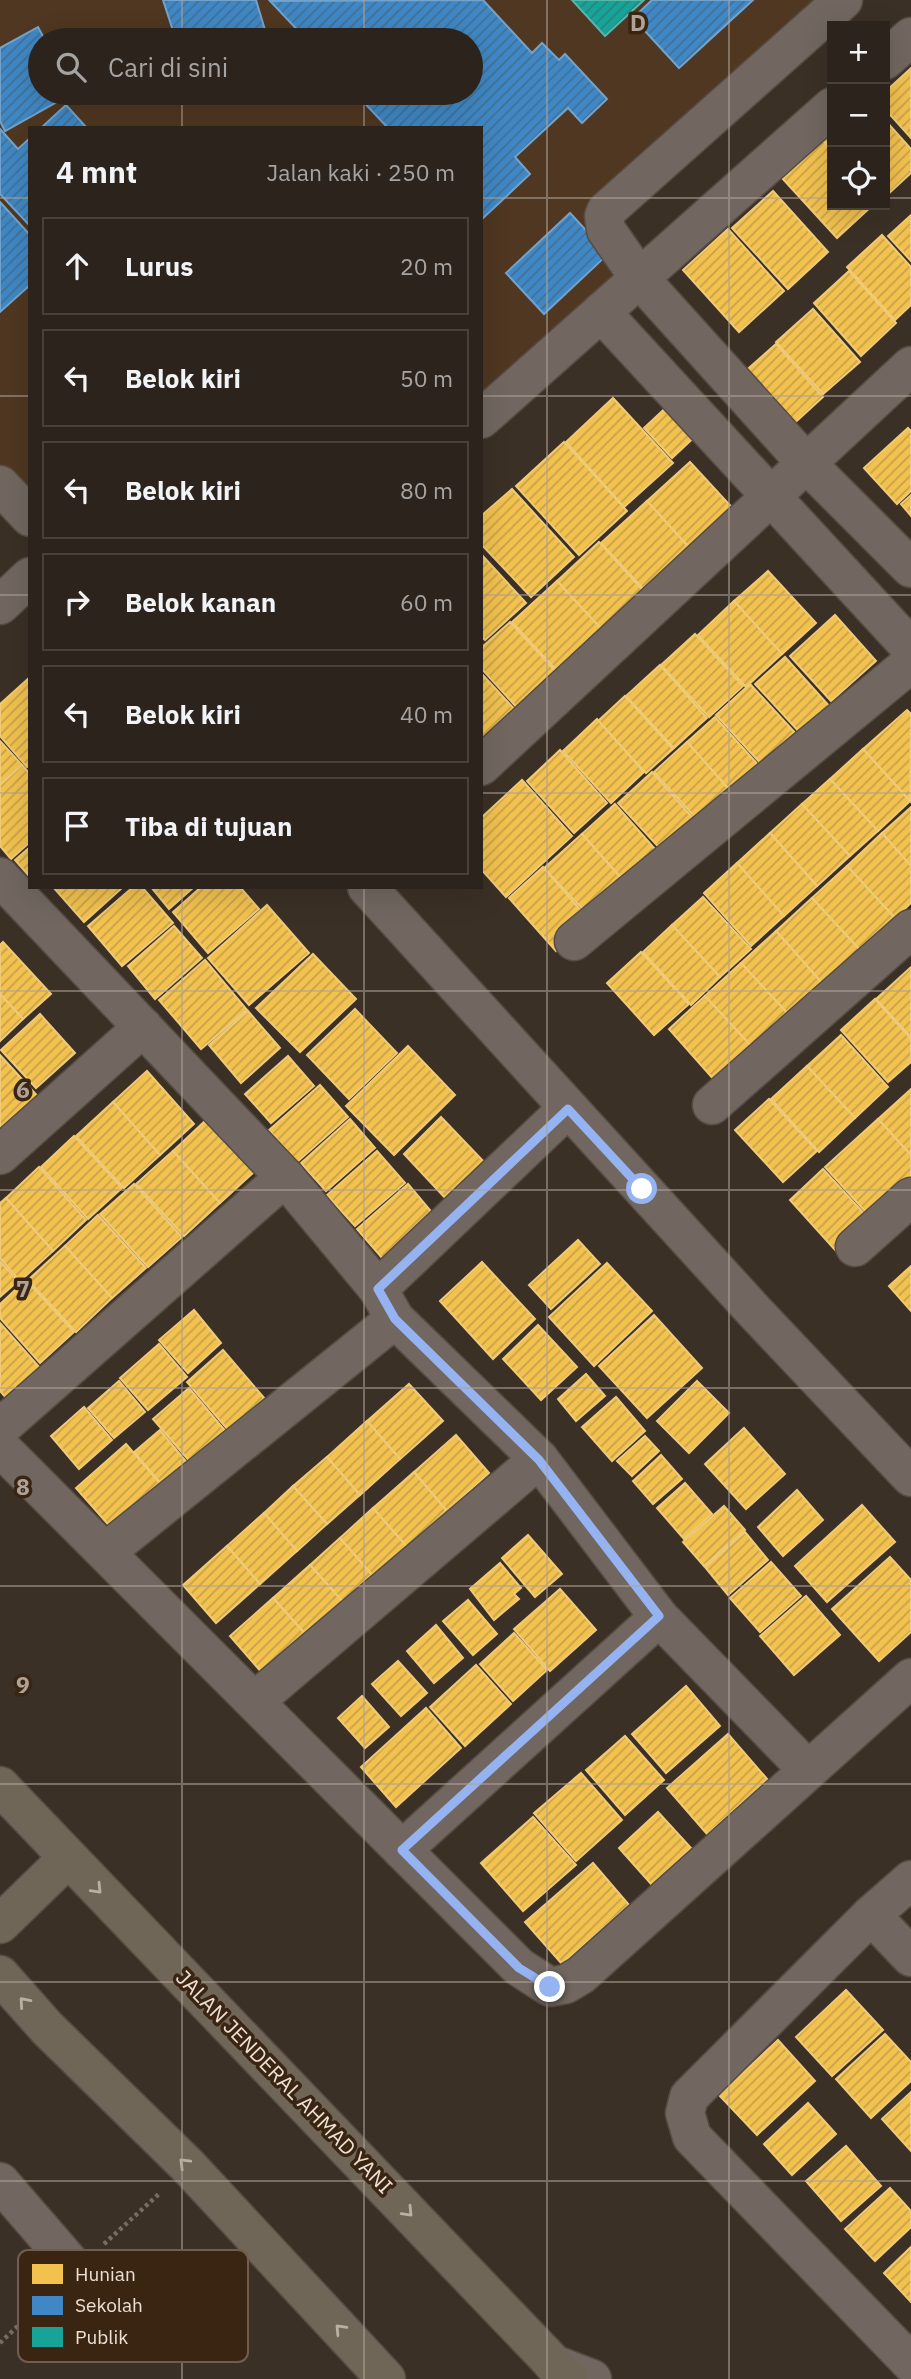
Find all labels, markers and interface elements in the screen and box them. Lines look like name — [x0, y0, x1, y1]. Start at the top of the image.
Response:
text: D — [630, 7, 646, 37]
map controls — [827, 21, 890, 210]
button: + — [827, 21, 890, 84]
search box — [28, 28, 483, 105]
icon: search — [52, 48, 90, 86]
text: Cari di sini — [108, 50, 228, 84]
button: − — [827, 84, 890, 147]
button: locate — [827, 147, 890, 210]
text: 4 mnt — [56, 152, 137, 191]
text: Jalan kaki · 250 m — [267, 157, 455, 187]
icon: ahead — [58, 247, 96, 285]
text: Lurus — [125, 249, 193, 283]
text: 20 m — [400, 251, 453, 281]
icon: left — [58, 359, 96, 397]
text: Belok kiri — [125, 361, 241, 395]
text: 50 m — [400, 363, 453, 393]
icon: left — [58, 471, 96, 509]
text: Belok kiri — [125, 473, 241, 507]
text: 80 m — [400, 475, 453, 505]
icon: right — [58, 583, 96, 621]
text: Belok kanan — [125, 585, 276, 619]
text: 60 m — [400, 587, 453, 617]
icon: left — [58, 695, 96, 733]
text: Belok kiri — [125, 697, 241, 731]
text: 40 m — [400, 699, 453, 729]
icon: arrive — [58, 807, 96, 845]
text: Tiba di tujuan — [125, 809, 292, 843]
text: 6 — [16, 1074, 30, 1104]
route start — [626, 1173, 657, 1204]
text: 7 — [16, 1273, 30, 1303]
text: 8 — [16, 1471, 30, 1501]
text: 9 — [16, 1669, 30, 1699]
one-way arrow — [89, 1881, 102, 1894]
street label: JALAN JENDERAL AHMAD YANI — [170, 1963, 399, 2199]
route end — [534, 1971, 565, 2002]
one-way arrow — [20, 1997, 32, 2010]
one-way arrow — [180, 2158, 193, 2171]
one-way arrow — [399, 2204, 412, 2217]
legend — [18, 2250, 248, 2362]
text: Hunian — [75, 2262, 136, 2286]
text: Sekolah — [75, 2293, 143, 2317]
one-way arrow — [335, 2324, 348, 2337]
text: Publik — [75, 2325, 128, 2349]

